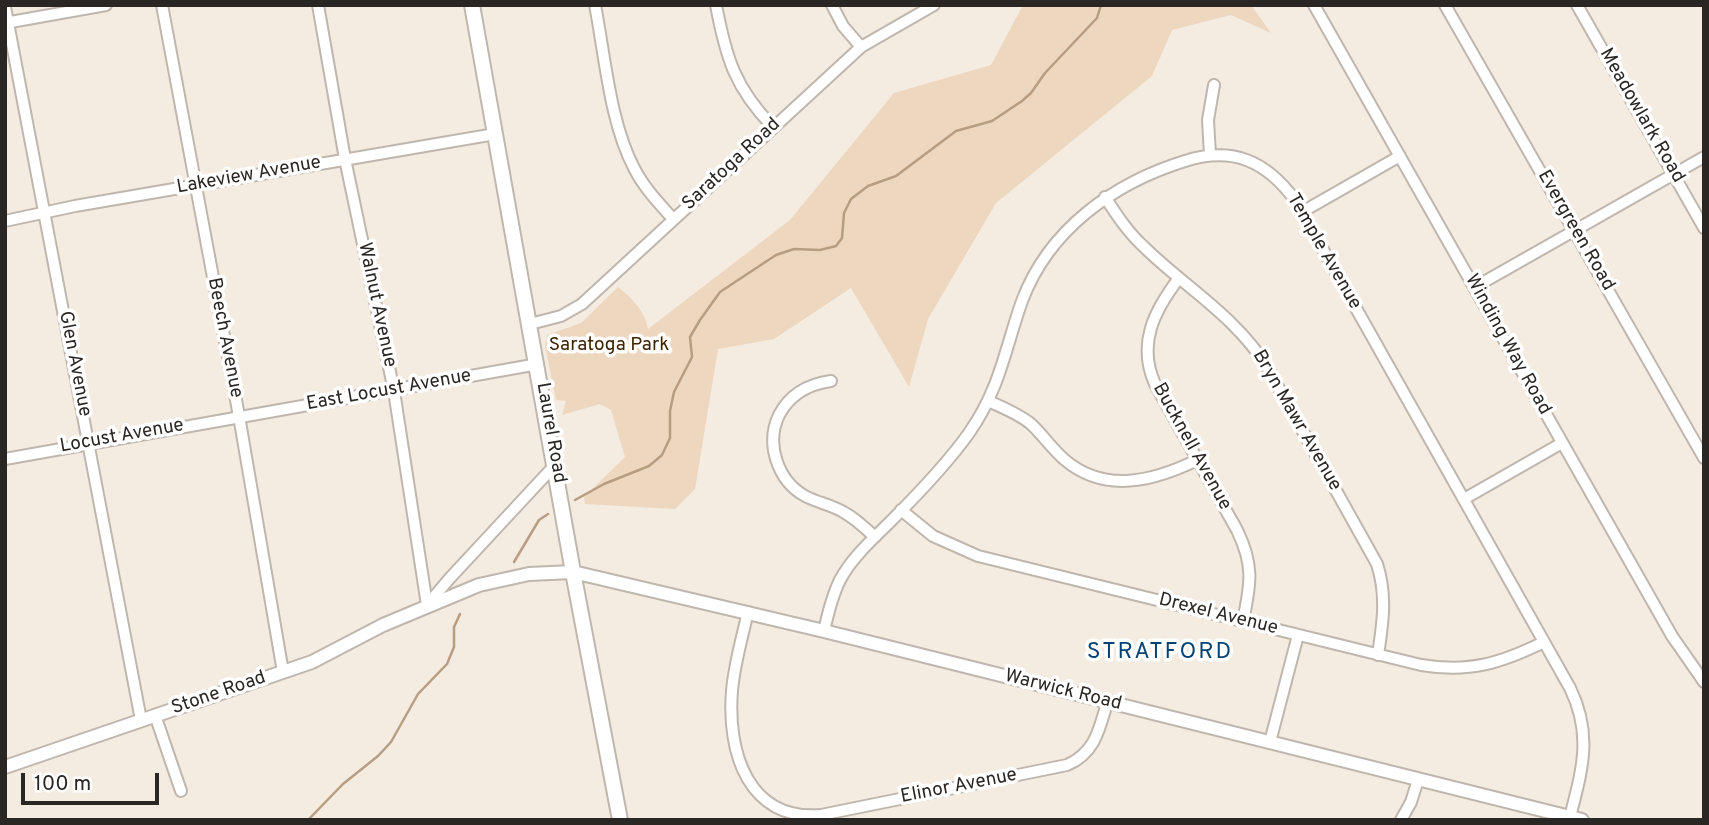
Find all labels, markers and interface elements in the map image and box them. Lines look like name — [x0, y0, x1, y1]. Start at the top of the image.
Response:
street label: Meadowlark Road — [1593, 45, 1689, 187]
street label: Saratoga Road — [678, 114, 786, 216]
street label: Lakeview Avenue — [175, 152, 323, 200]
street label: Evergreen Road — [1531, 167, 1619, 295]
street label: Temple Avenue — [1281, 190, 1365, 314]
street label: Walnut Avenue — [352, 241, 400, 369]
street label: Winding Way Road — [1459, 271, 1555, 419]
street label: Beech Avenue — [201, 276, 247, 400]
street label: Glen Avenue — [53, 309, 95, 419]
park label: Saratoga Park — [549, 335, 669, 357]
street label: Bryn Mawr Avenue — [1246, 346, 1346, 496]
street label: East Locust Avenue — [305, 365, 473, 417]
street label: Bucknell Avenue — [1147, 379, 1235, 515]
street label: Laurel Road — [530, 381, 570, 485]
street label: Locust Avenue — [58, 415, 186, 459]
street label: Drexel Avenue — [1156, 589, 1280, 641]
district label: STRATFORD — [1088, 639, 1232, 667]
street label: Warwick Road — [1002, 665, 1124, 717]
street label: Stone Road — [169, 667, 269, 721]
scale bar — [24, 758, 163, 802]
street label: Elinor Avenue — [899, 765, 1019, 809]
text: 100 m — [34, 771, 91, 798]

